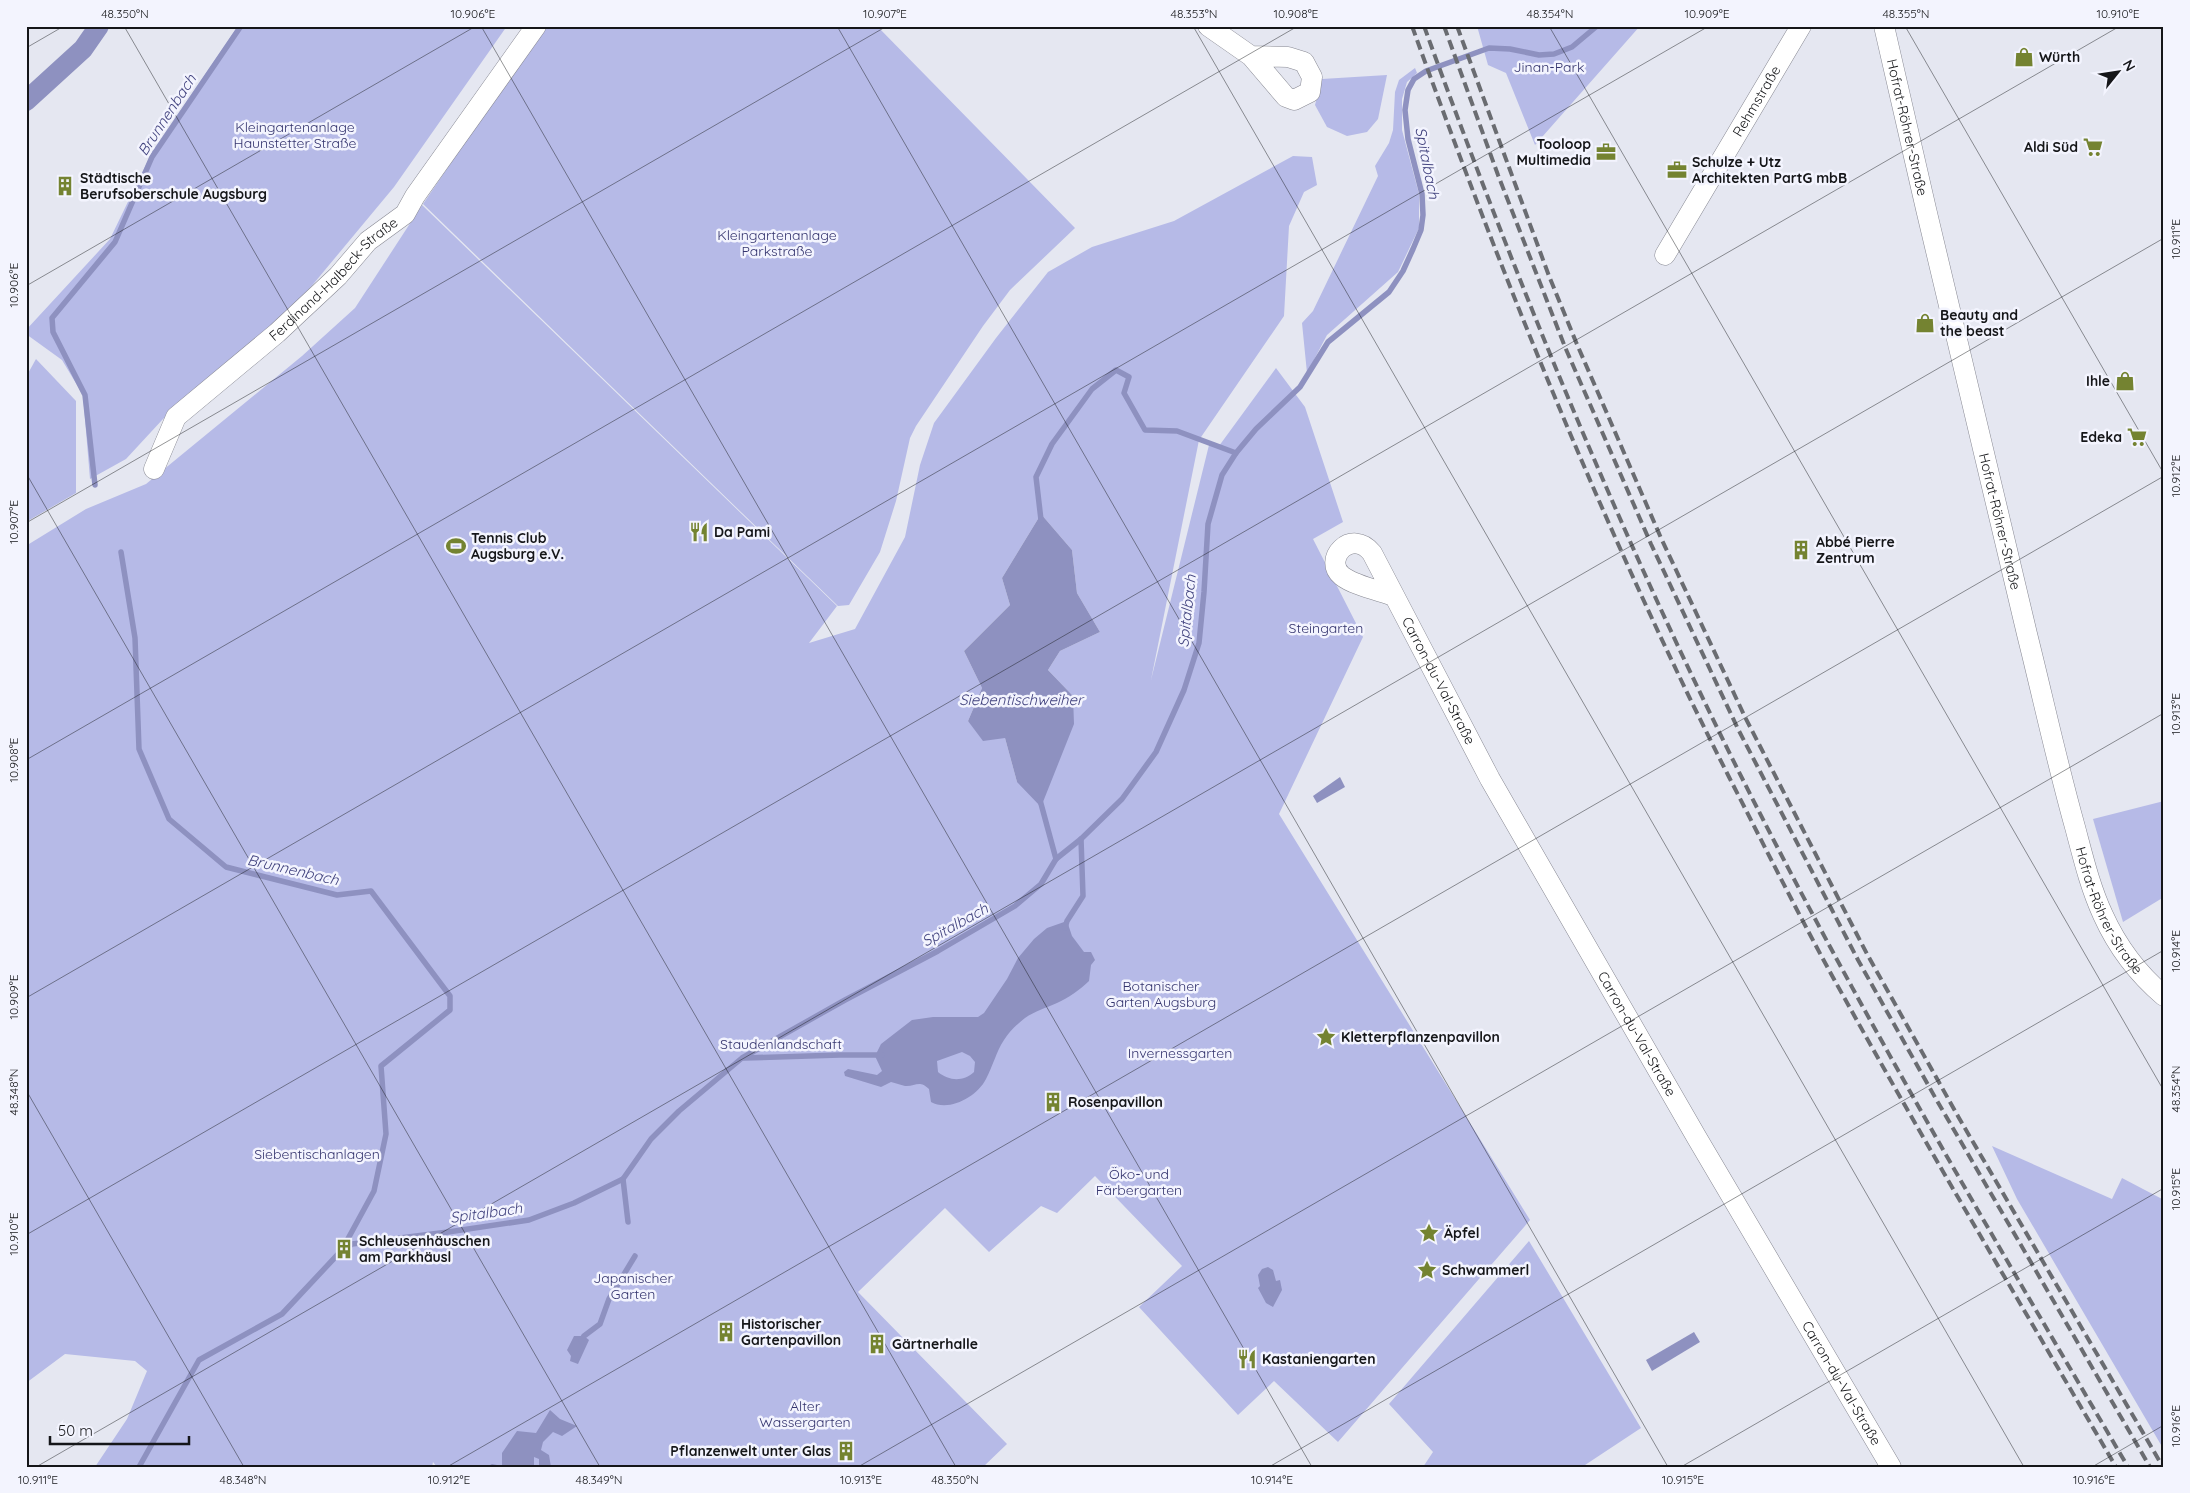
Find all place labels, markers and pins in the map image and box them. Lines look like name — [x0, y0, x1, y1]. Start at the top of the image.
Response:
shop icon: Würth — [2013, 46, 2035, 68]
place label: Würth — [2039, 48, 2080, 66]
place label: Tooloop Multimedia — [1516, 135, 1591, 169]
supermarket icon: Aldi Süd — [2082, 136, 2104, 158]
place label: Aldi Süd — [2024, 138, 2078, 156]
office icon: Tooloop Multimedia — [1595, 141, 1617, 163]
place label: Schulze + Utz Architekten PartG mbB — [1692, 153, 1847, 187]
office icon: Schulze + Utz Architekten PartG mbB — [1666, 159, 1688, 181]
place label: Städtische Berufsoberschule Augsburg — [80, 169, 267, 203]
building icon: Städtische Berufsoberschule Augsburg — [54, 175, 76, 197]
place label: Beauty and the beast — [1940, 306, 2018, 340]
shop icon: Beauty and the beast — [1914, 312, 1936, 334]
shop icon: Ihle — [2114, 370, 2136, 392]
place label: Ihle — [2086, 372, 2110, 390]
supermarket icon: Edeka — [2126, 426, 2148, 448]
place label: Edeka — [2080, 428, 2122, 446]
restaurant icon: Da Pami — [688, 521, 710, 543]
place label: Da Pami — [714, 523, 770, 541]
place label: Tennis Club Augsburg e.V. — [471, 529, 564, 563]
place label: Abbé Pierre Zentrum — [1816, 533, 1895, 567]
sports icon: Tennis Club Augsburg e.V. — [445, 535, 467, 557]
building icon: Abbé Pierre Zentrum — [1790, 539, 1812, 561]
place icon: Kletterpflanzenpavillon — [1315, 1026, 1337, 1048]
place label: Kletterpflanzenpavillon — [1341, 1028, 1500, 1046]
building icon: Rosenpavillon — [1042, 1091, 1064, 1113]
place label: Rosenpavillon — [1068, 1093, 1163, 1111]
place icon: Äpfel — [1418, 1222, 1440, 1244]
place label: Äpfel — [1444, 1224, 1479, 1242]
place label: Schleusenhäuschen am Parkhäusl — [359, 1232, 490, 1266]
building icon: Schleusenhäuschen am Parkhäusl — [333, 1238, 355, 1260]
place icon: Schwammerl — [1416, 1259, 1438, 1281]
place label: Schwammerl — [1442, 1261, 1529, 1279]
place label: Historischer Gartenpavillon — [741, 1315, 841, 1349]
building icon: Historischer Gartenpavillon — [715, 1321, 737, 1343]
building icon: Gärtnerhalle — [866, 1333, 888, 1355]
place label: Gärtnerhalle — [892, 1335, 978, 1353]
restaurant icon: Kastaniengarten — [1236, 1348, 1258, 1370]
place label: Kastaniengarten — [1262, 1350, 1375, 1368]
building icon: Pflanzenwelt unter Glas — [835, 1440, 857, 1462]
place label: Pflanzenwelt unter Glas — [670, 1442, 831, 1460]

